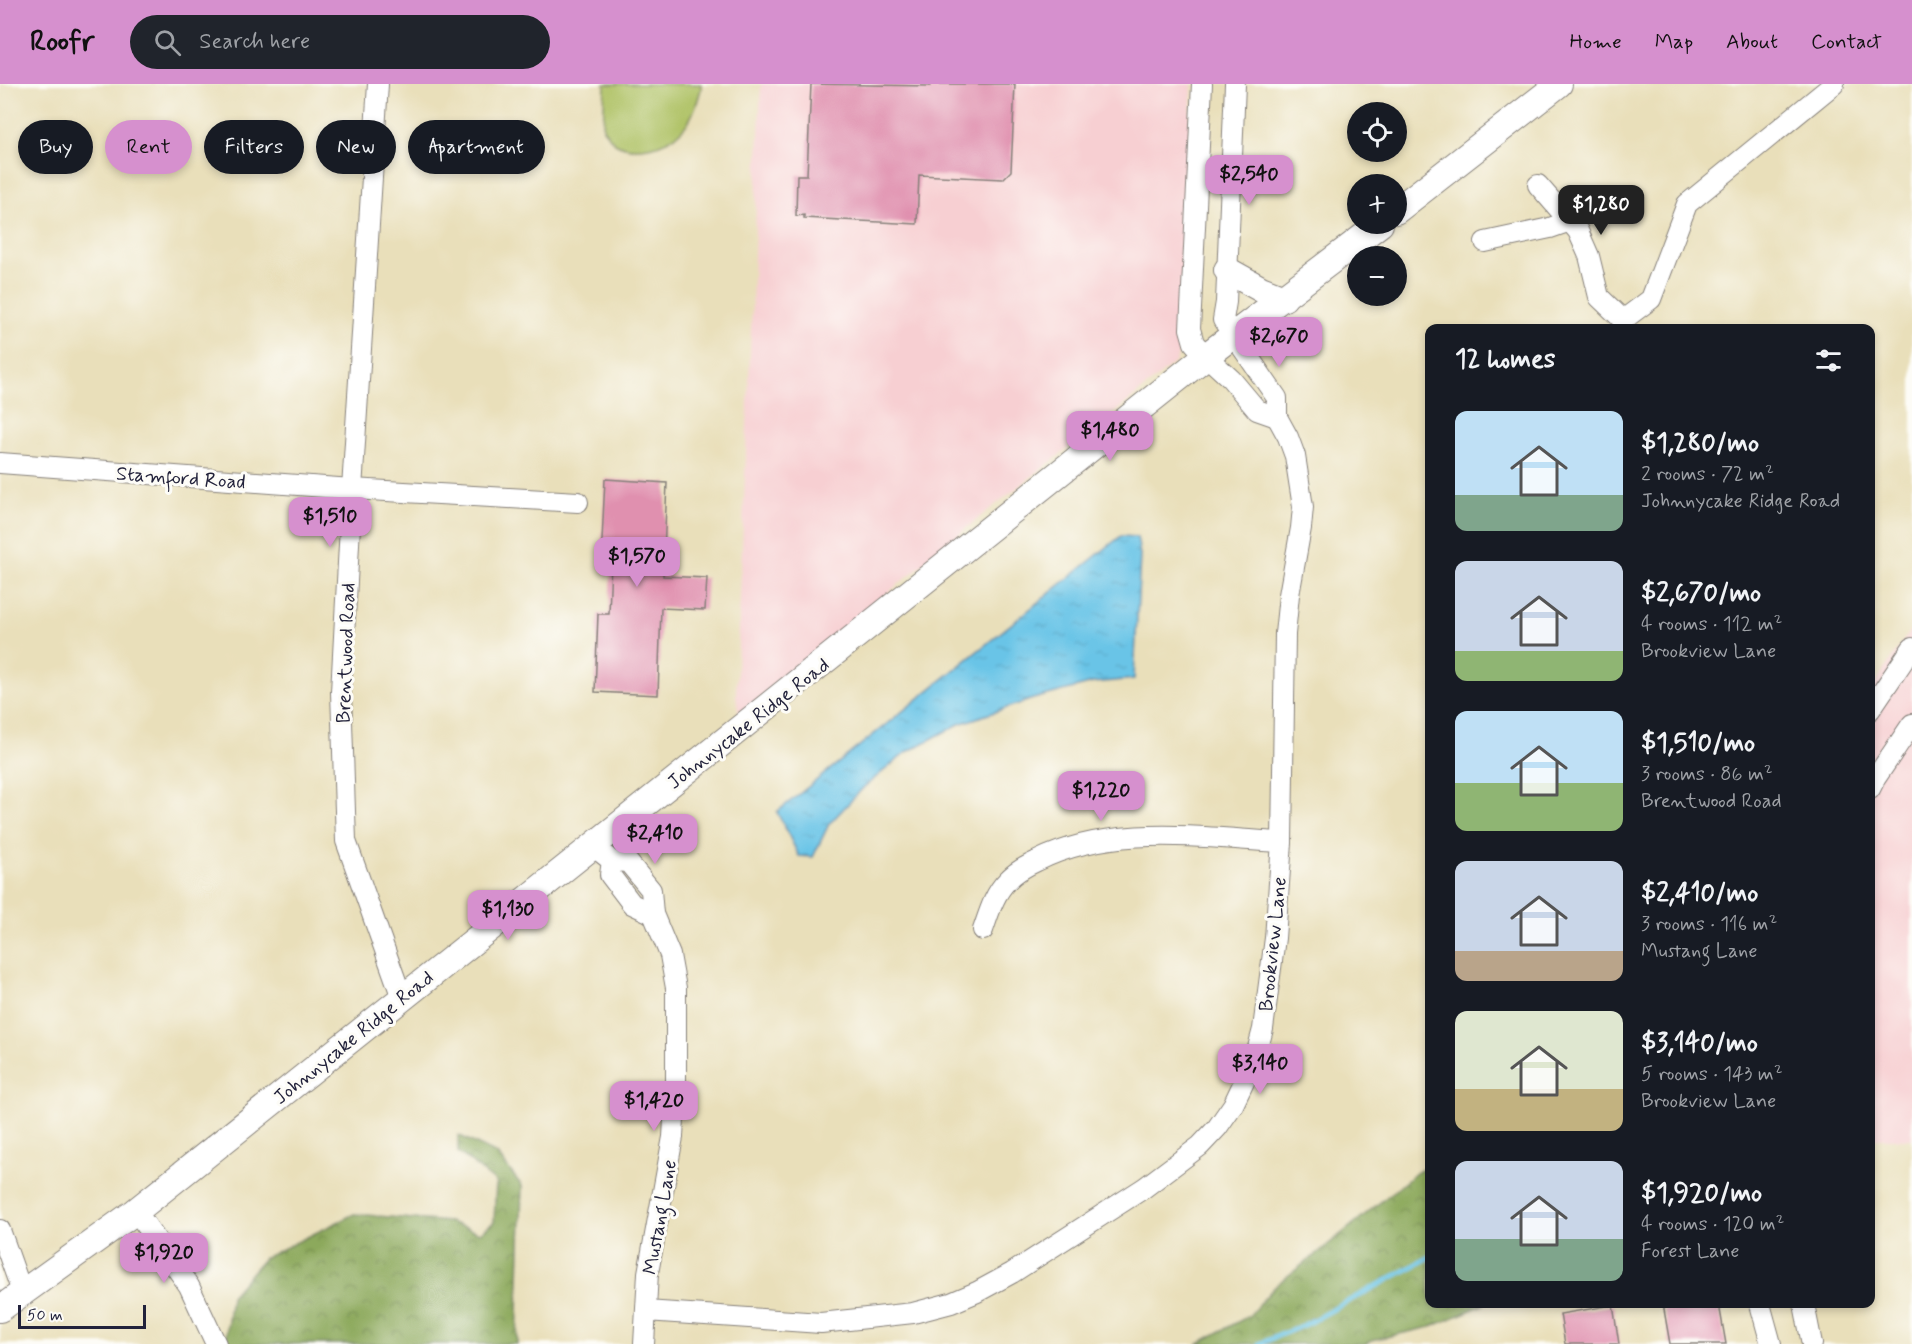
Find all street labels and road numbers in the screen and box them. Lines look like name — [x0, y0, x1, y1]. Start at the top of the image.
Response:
street label: Stamford Road — [115, 461, 247, 498]
street label: Brentwood Road — [331, 582, 362, 724]
street label: Johnnycake Ridge Road — [662, 652, 836, 796]
street label: Brookview Lane — [1253, 876, 1294, 1013]
street label: Johnnycake Ridge Road — [268, 965, 440, 1111]
street label: Mustang Lane — [637, 1158, 686, 1277]

